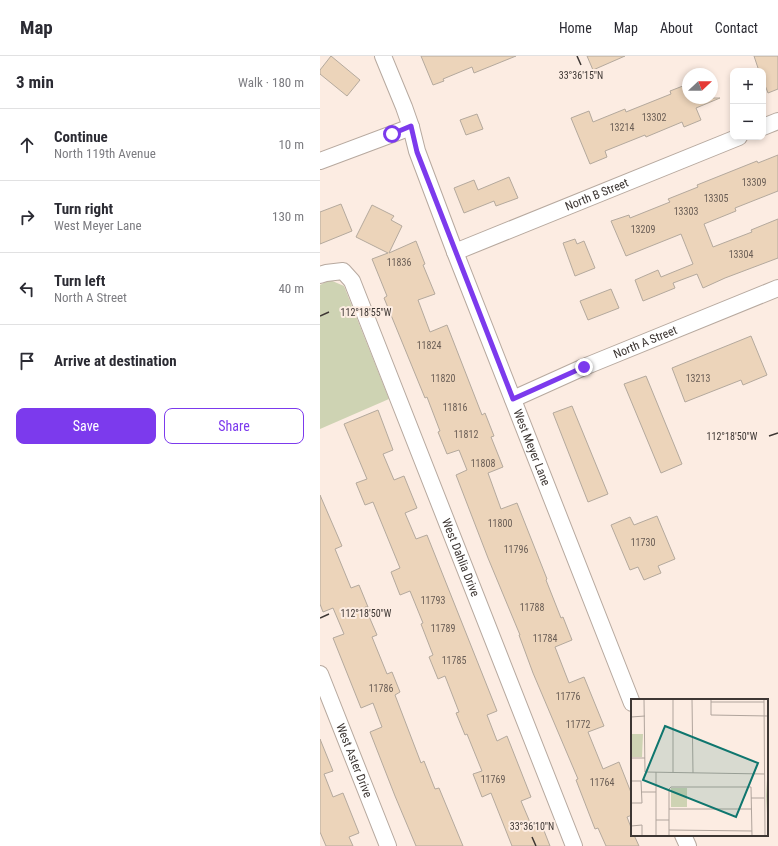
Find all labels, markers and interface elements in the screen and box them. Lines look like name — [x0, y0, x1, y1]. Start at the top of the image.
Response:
text: Map — [20, 16, 53, 39]
text: Home — [559, 20, 592, 36]
text: Map — [614, 20, 638, 36]
text: About — [660, 20, 693, 36]
text: Contact — [715, 20, 758, 36]
north arrow — [682, 68, 718, 104]
map controls — [730, 68, 766, 140]
button: + — [730, 68, 766, 104]
text: 33°36'15"N — [559, 70, 603, 81]
text: 3 min — [16, 72, 54, 92]
text: Walk · 180 m — [238, 75, 304, 90]
button: − — [730, 104, 766, 140]
house number: 13302 — [642, 112, 666, 123]
house number: 13214 — [610, 122, 634, 133]
route start — [383, 125, 401, 143]
text: Continue — [54, 128, 108, 146]
icon: ahead — [16, 134, 38, 156]
text: 10 m — [278, 137, 304, 152]
text: North 119th Avenue — [54, 146, 156, 161]
street label: North B Street — [563, 175, 631, 214]
house number: 13309 — [742, 177, 766, 188]
house number: 13305 — [704, 193, 728, 204]
text: Turn right — [54, 200, 113, 218]
icon: right — [16, 206, 38, 228]
house number: 13303 — [674, 206, 698, 217]
text: 130 m — [272, 209, 304, 224]
text: West Meyer Lane — [54, 218, 142, 233]
house number: 13209 — [631, 224, 655, 235]
house number: 13304 — [729, 249, 753, 260]
house number: 11836 — [387, 257, 411, 268]
text: Turn left — [54, 272, 105, 290]
icon: left — [16, 278, 38, 300]
text: 40 m — [278, 281, 304, 296]
text: North A Street — [54, 290, 127, 305]
text: 112°18'55"W — [341, 307, 392, 318]
street label: North A Street — [611, 323, 679, 361]
house number: 11824 — [417, 340, 441, 351]
icon: arrive — [16, 350, 38, 372]
text: Arrive at destination — [54, 352, 177, 370]
route end — [575, 358, 593, 376]
house number: 11820 — [431, 373, 455, 384]
house number: 13213 — [686, 373, 710, 384]
house number: 11816 — [443, 402, 467, 413]
street label: West Meyer Lane — [510, 407, 553, 488]
button: Save — [16, 408, 156, 444]
button: Share — [164, 408, 304, 444]
house number: 11812 — [454, 429, 478, 440]
text: 112°18'50"W — [707, 431, 758, 442]
house number: 11808 — [471, 458, 495, 469]
street label: West Dahlia Drive — [439, 516, 482, 599]
house number: 11800 — [488, 518, 512, 529]
house number: 11730 — [631, 537, 655, 548]
house number: 11796 — [504, 544, 528, 555]
house number: 11793 — [421, 595, 445, 606]
house number: 11788 — [520, 602, 544, 613]
text: 112°18'50"W — [341, 608, 392, 619]
house number: 11789 — [431, 623, 455, 634]
house number: 11784 — [533, 633, 557, 644]
house number: 11785 — [442, 655, 466, 666]
house number: 11786 — [369, 683, 393, 694]
house number: 11776 — [556, 691, 580, 702]
inset map — [631, 699, 768, 836]
house number: 11772 — [566, 719, 590, 730]
street label: West Aster Drive — [333, 721, 375, 800]
house number: 11769 — [481, 774, 505, 785]
house number: 11764 — [590, 777, 614, 788]
text: 33°36'10"N — [510, 821, 554, 832]

